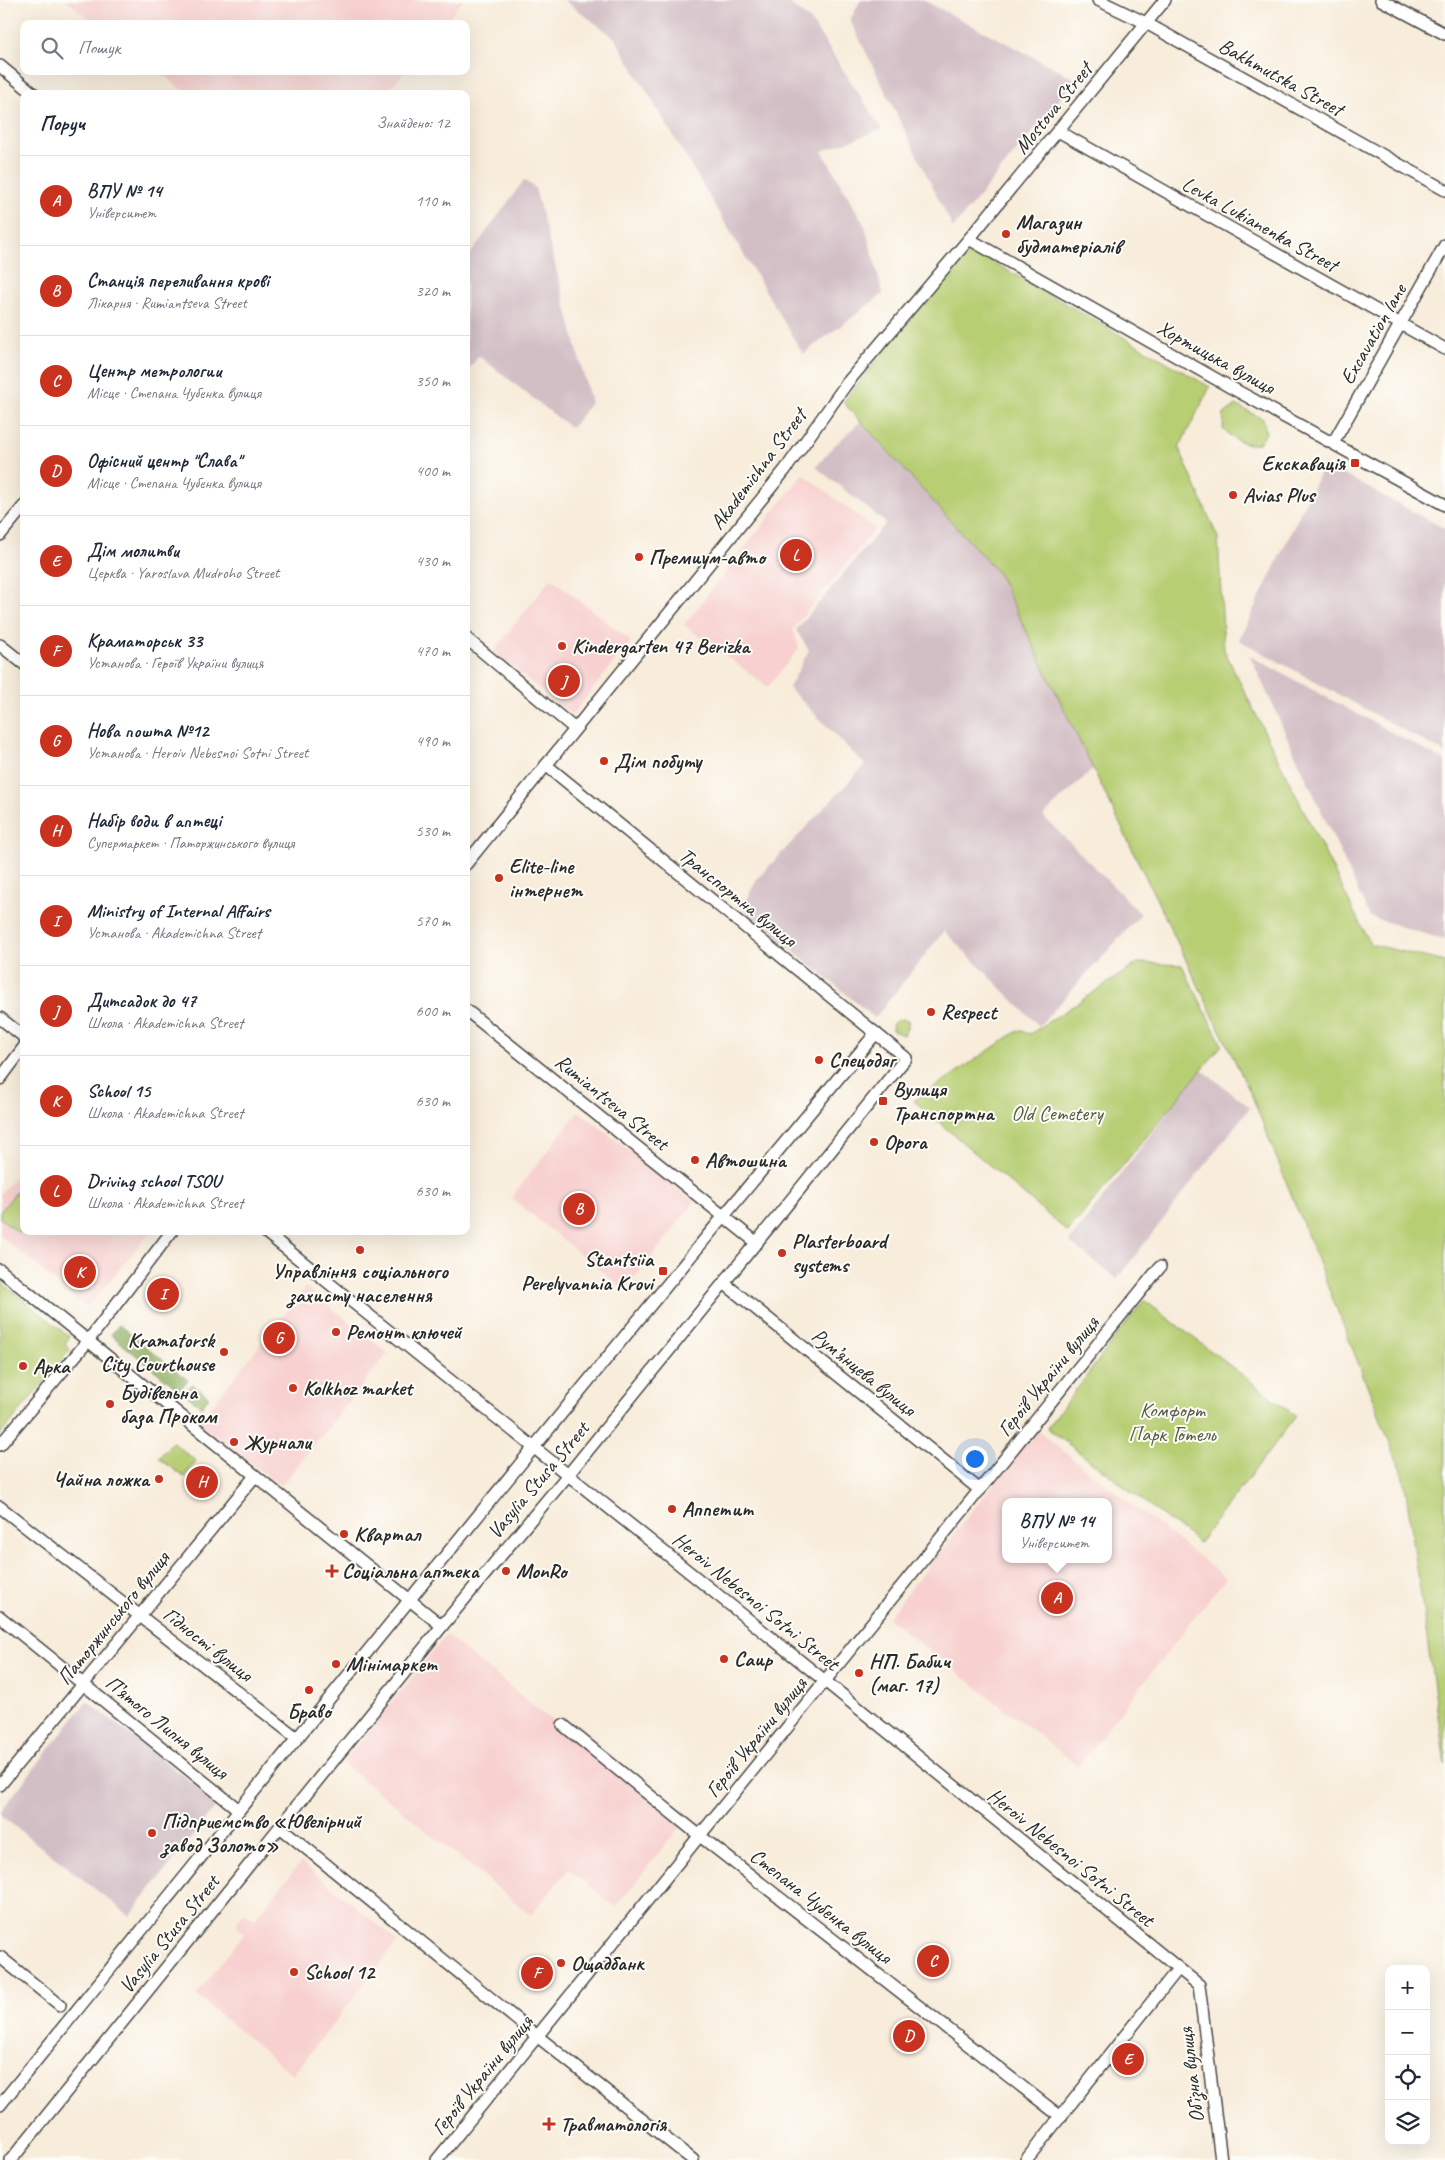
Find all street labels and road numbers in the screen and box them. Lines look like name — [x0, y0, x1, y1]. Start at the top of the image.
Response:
street label: Bakhmutska Street — [1214, 32, 1350, 123]
street label: Mostova Street — [1008, 55, 1100, 159]
street label: Levka Lukianenka Street — [1178, 170, 1345, 279]
street label: Excavation lane — [1334, 278, 1413, 389]
street label: Хортицька вулиця — [1153, 314, 1281, 401]
street label: Akademichna Street — [704, 401, 814, 535]
street label: Транспортна вулиця — [674, 842, 804, 954]
street label: Rumiantseva Street — [550, 1048, 676, 1157]
street label: Героїв України вулиця — [991, 1309, 1105, 1441]
street label: Рум’янцева вулиця — [807, 1322, 923, 1423]
street label: Vasylia Stusa Street — [481, 1414, 596, 1544]
street label: Heroiv Nebesnoi Sotni Street — [668, 1526, 846, 1677]
street label: Паторжинського вулиця — [51, 1545, 176, 1690]
street label: Гідності вулиця — [158, 1601, 259, 1688]
street label: П’ятого Липня вулиця — [100, 1669, 235, 1785]
street label: Героїв України вулиця — [699, 1670, 813, 1802]
street label: Heroiv Nebesnoi Sotni Street — [983, 1782, 1161, 1933]
street label: Степана Чубенка вулиця — [745, 1843, 899, 1971]
street label: Vasylia Stusa Street — [113, 1868, 226, 1999]
street label: Героїв України вулиця — [425, 2008, 539, 2140]
street label: Об’їзна вулиця — [1172, 2024, 1211, 2124]

